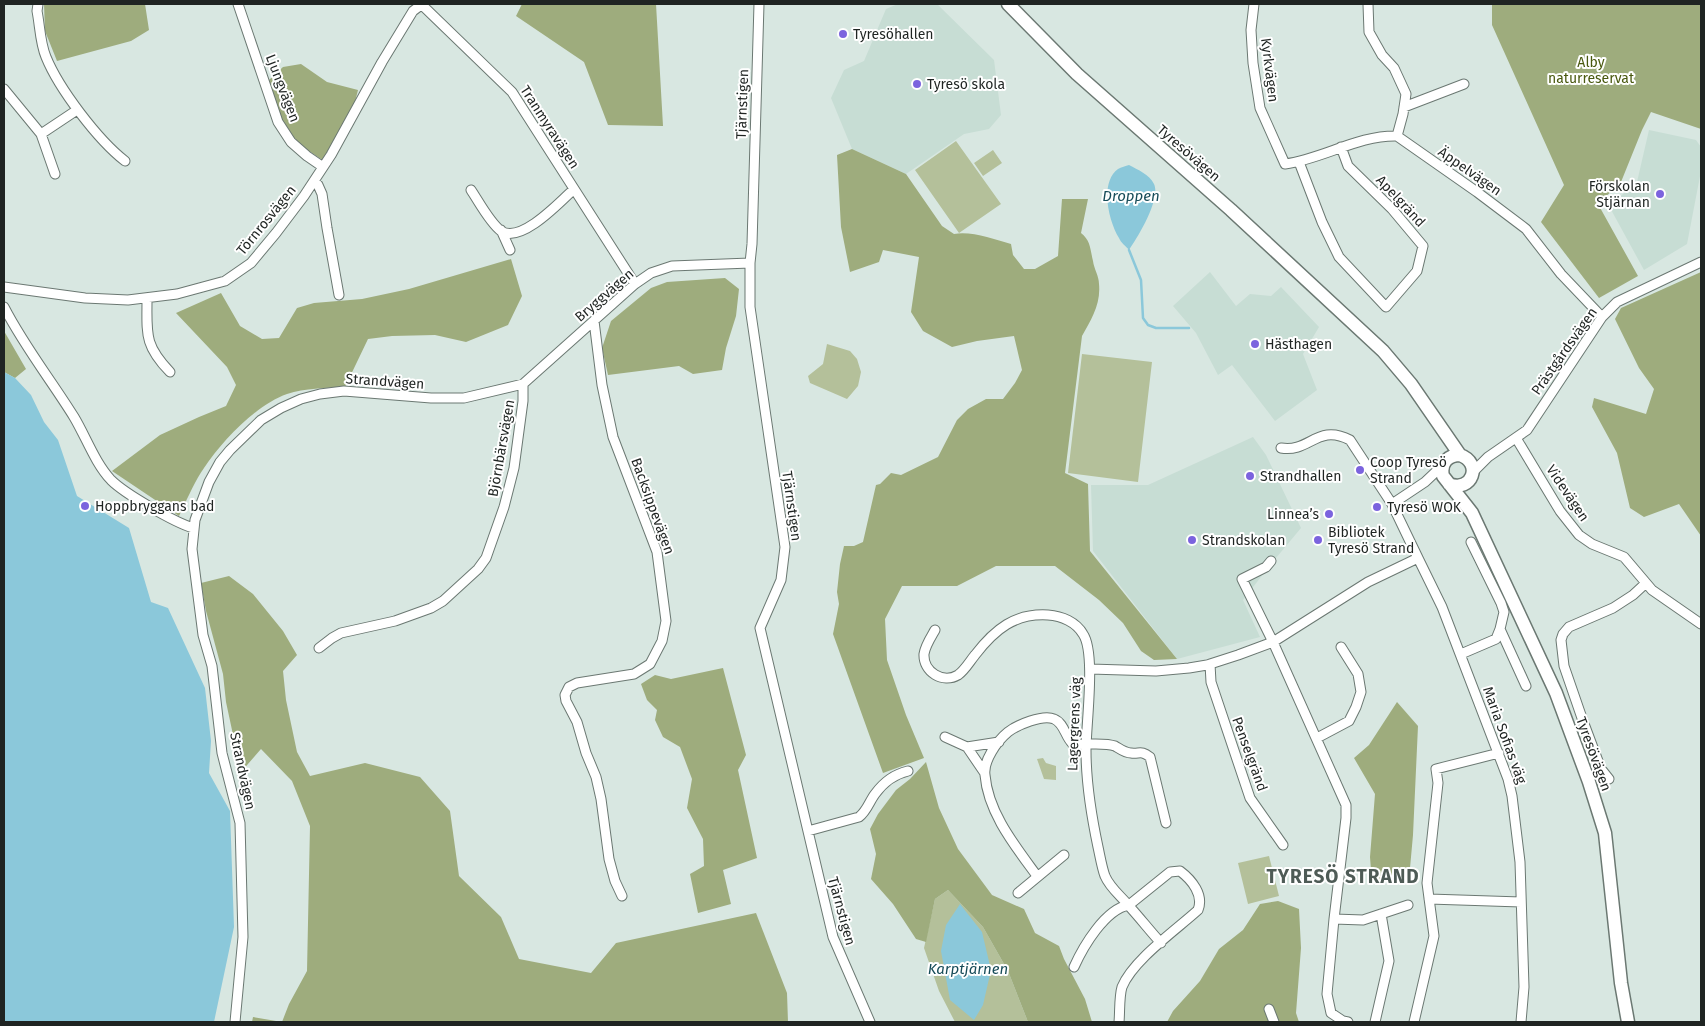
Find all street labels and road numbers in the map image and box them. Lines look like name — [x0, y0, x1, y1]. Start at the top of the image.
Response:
street label: Kyrkvägen — [1257, 37, 1282, 103]
street label: Ljungvägen — [262, 52, 303, 125]
street label: Tjärnstigen — [733, 69, 752, 139]
street label: Tranmyravägen — [516, 83, 583, 172]
street label: Tyresövägen — [1154, 121, 1224, 185]
street label: Äppelvägen — [1435, 143, 1505, 199]
street label: Apelgränd — [1372, 172, 1429, 231]
street label: Törnrosvägen — [233, 182, 300, 259]
street label: Bryggvägen — [571, 265, 637, 326]
street label: Prästgårdsvägen — [1528, 304, 1601, 398]
street label: Strandvägen — [345, 370, 425, 393]
street label: Björnbärsvägen — [485, 398, 518, 498]
street label: Backsippevägen — [627, 456, 678, 557]
street label: Videvägen — [1542, 462, 1593, 525]
street label: Tjärnstigen — [778, 470, 805, 542]
street label: Lagergrens väg — [1064, 676, 1085, 771]
street label: Maria Sofias väg — [1479, 684, 1530, 787]
street label: Penselgränd — [1228, 715, 1271, 794]
street label: Tyresövägen — [1572, 715, 1615, 794]
street label: Strandvägen — [226, 731, 259, 811]
street label: Tjärnstigen — [824, 875, 859, 947]

